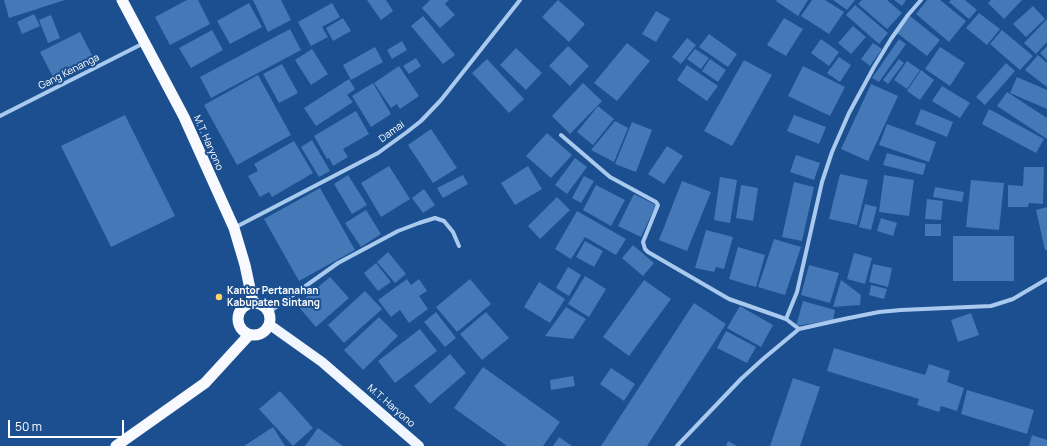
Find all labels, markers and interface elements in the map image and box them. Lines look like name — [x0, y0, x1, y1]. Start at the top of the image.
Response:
street label: Gang Kenanga — [37, 52, 101, 92]
street label: M.T. Haryono — [190, 114, 226, 172]
street label: Damai — [377, 119, 407, 145]
place label: Kantor Pertanahan Kabupaten Sintang — [227, 285, 320, 308]
marker: Kantor Pertanahan Kabupaten Sintang — [214, 292, 224, 302]
street label: M.T. Haryono — [365, 382, 417, 430]
scale bar — [10, 412, 126, 438]
text: 50 m — [15, 418, 42, 435]

